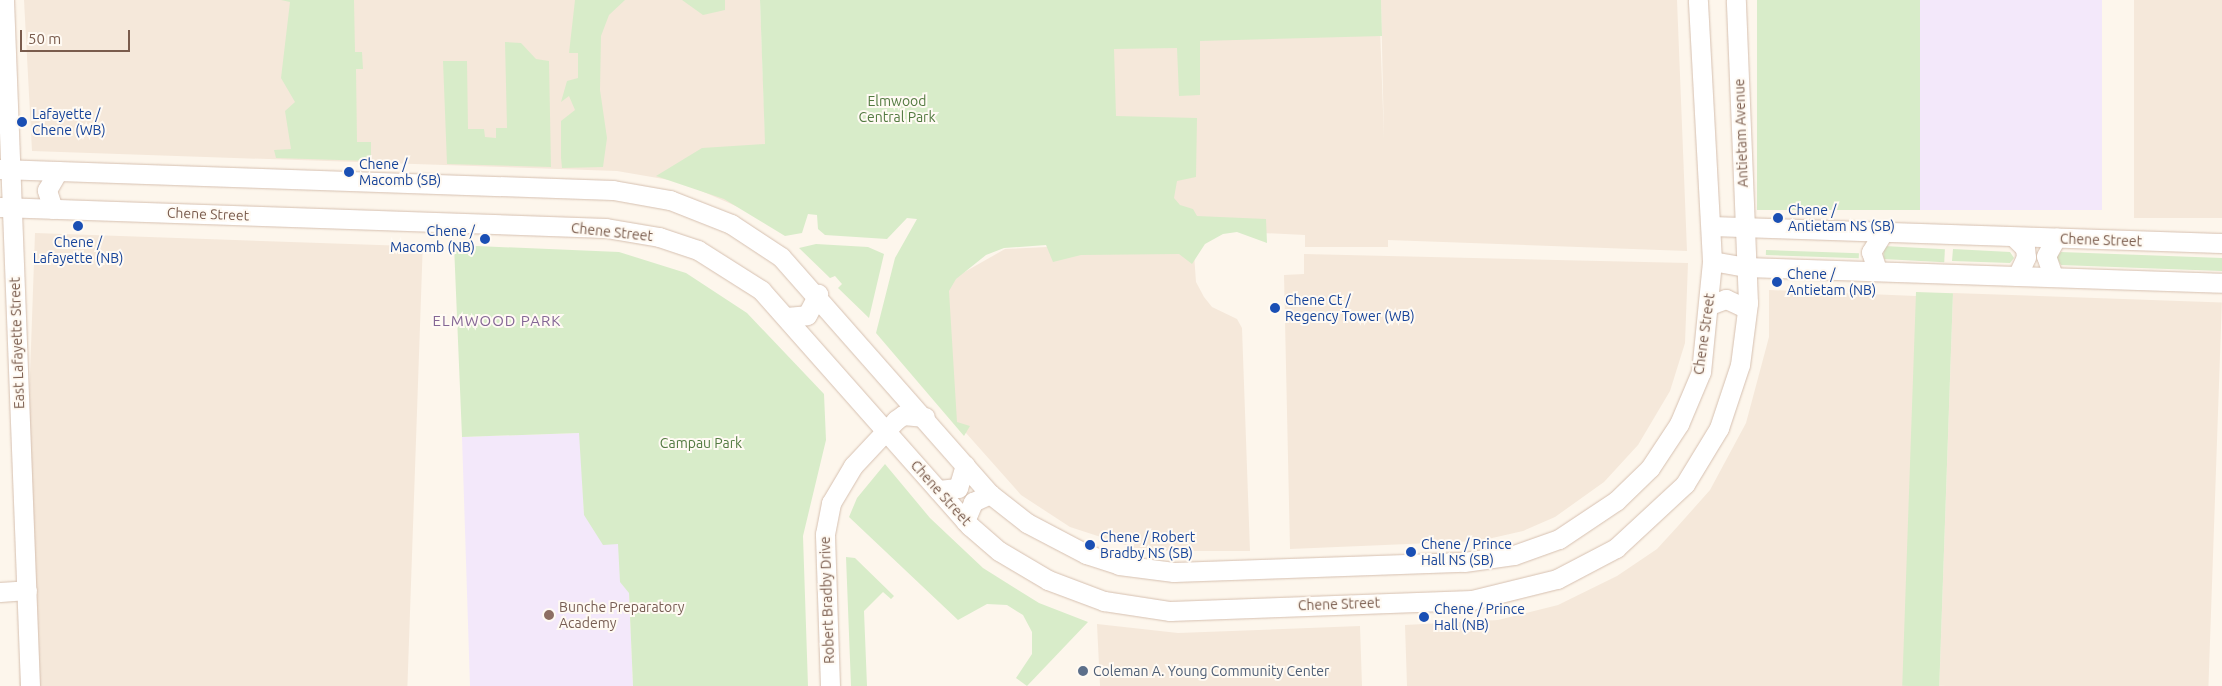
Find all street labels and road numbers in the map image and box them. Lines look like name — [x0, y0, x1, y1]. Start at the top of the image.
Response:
street label: Antietam Avenue — [1731, 78, 1751, 188]
street label: Chene Street — [167, 204, 249, 224]
street label: Chene Street — [570, 219, 654, 245]
street label: Chene Street — [2060, 230, 2142, 250]
street label: East Lafayette Street — [6, 277, 28, 409]
street label: Chene Street — [1690, 292, 1718, 376]
street label: Chene Street — [907, 457, 975, 529]
street label: Robert Bradby Drive — [816, 536, 838, 664]
street label: Chene Street — [1298, 594, 1380, 614]

